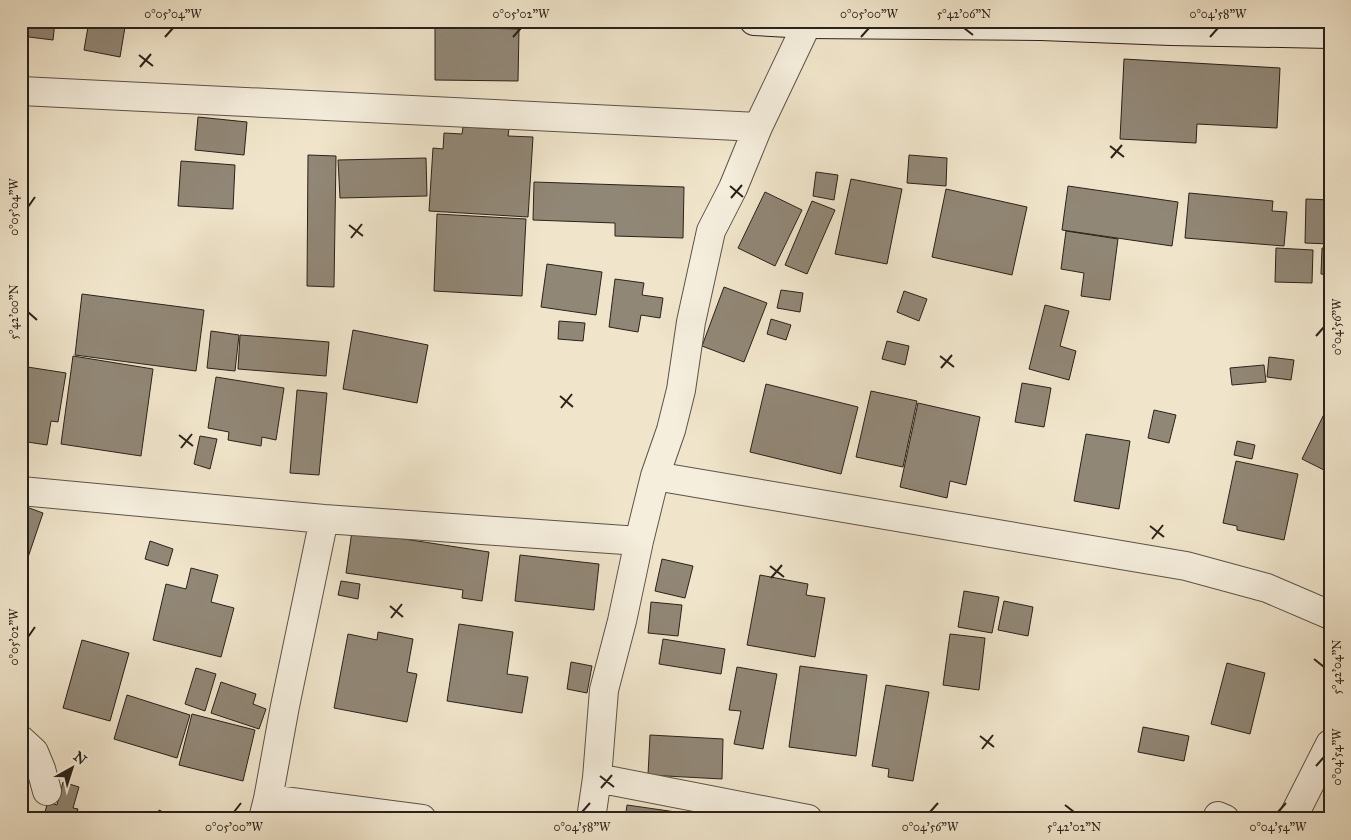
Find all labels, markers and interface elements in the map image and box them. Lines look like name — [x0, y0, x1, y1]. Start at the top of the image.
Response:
text: 0°05'04"W — [144, 7, 202, 21]
text: 0°05'02"W — [493, 7, 550, 21]
text: 0°05'00"W — [840, 7, 899, 21]
text: 5°42'06"N — [937, 7, 991, 21]
text: 0°04'58"W — [1190, 7, 1247, 21]
text: 0°05'04"W — [7, 178, 21, 236]
text: 5°42'00"N — [7, 284, 21, 340]
text: 0°04'56"W — [1330, 298, 1344, 355]
text: 0°05'02"W — [7, 608, 21, 665]
text: 5°42'04"N — [1330, 640, 1344, 694]
text: 0°04'54"W — [1330, 728, 1344, 785]
north arrow — [48, 742, 98, 792]
text: N — [70, 748, 90, 769]
text: 0°05'00"W — [205, 820, 264, 834]
text: 0°04'58"W — [554, 820, 611, 834]
text: 0°04'56"W — [902, 820, 959, 834]
text: 5°42'02"N — [1047, 820, 1101, 834]
text: 0°04'54"W — [1250, 820, 1307, 834]

